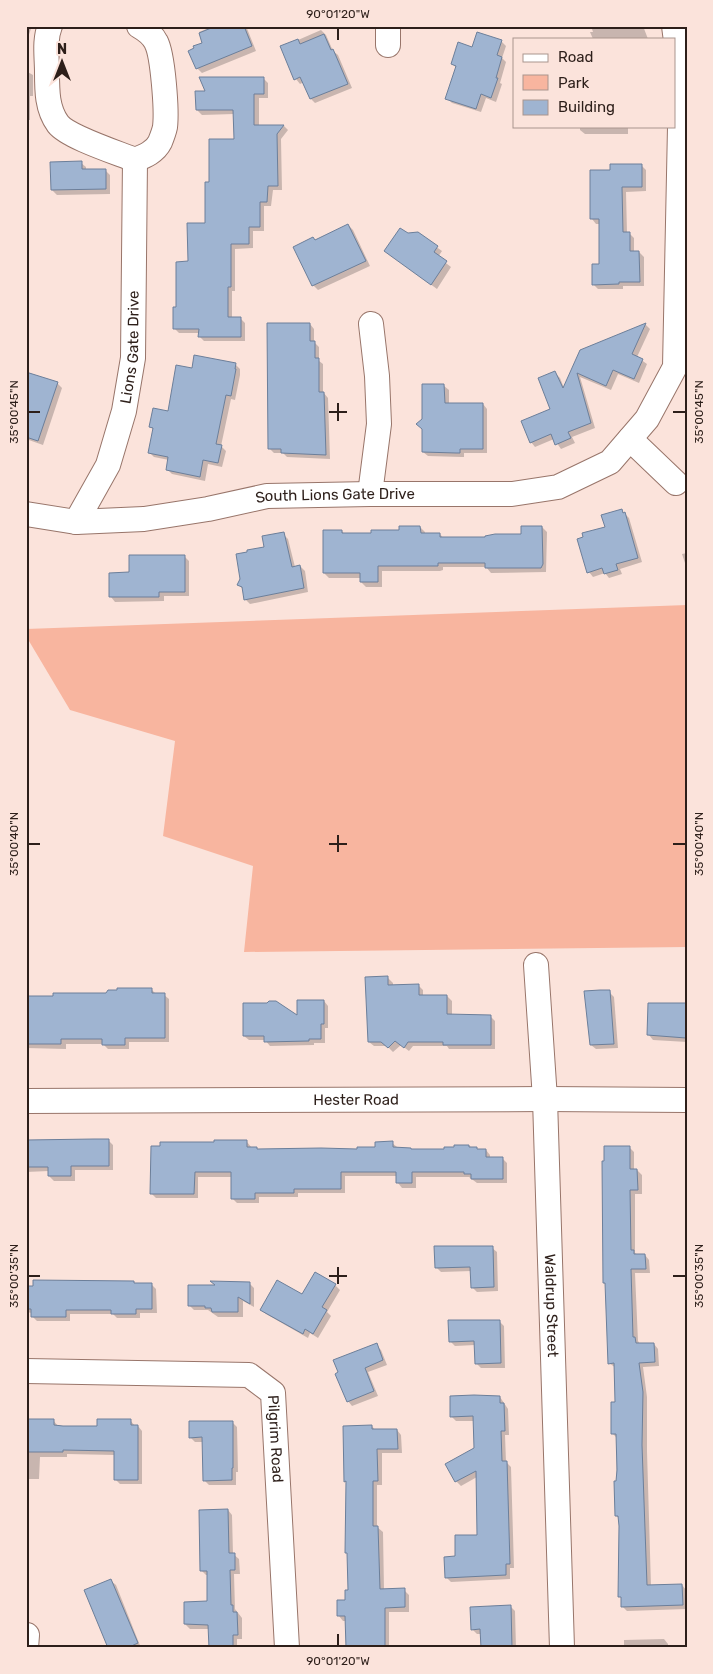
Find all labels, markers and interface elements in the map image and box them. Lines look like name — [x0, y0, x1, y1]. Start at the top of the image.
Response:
text: 90°01'20"W — [306, 7, 370, 21]
north arrow — [38, 38, 88, 88]
legend — [513, 38, 676, 128]
text: N — [57, 41, 67, 58]
text: Road — [558, 48, 594, 66]
text: Park — [558, 74, 589, 92]
text: Building — [558, 98, 615, 116]
street label: Lions Gate Drive — [116, 291, 143, 405]
text: 35°00'45"N — [7, 380, 21, 444]
text: 35°00'45"N — [692, 380, 706, 444]
street label: South Lions Gate Drive — [254, 485, 415, 507]
text: 35°00'40"N — [7, 812, 21, 876]
text: 35°00'40"N — [692, 812, 706, 876]
street label: Hester Road — [313, 1091, 399, 1109]
text: 35°00'35"N — [7, 1244, 21, 1308]
text: 35°00'35"N — [692, 1244, 706, 1308]
street label: Waldrup Street — [541, 1254, 562, 1358]
street label: Pilgrim Road — [264, 1395, 287, 1483]
text: 90°01'20"W — [306, 1654, 370, 1668]

